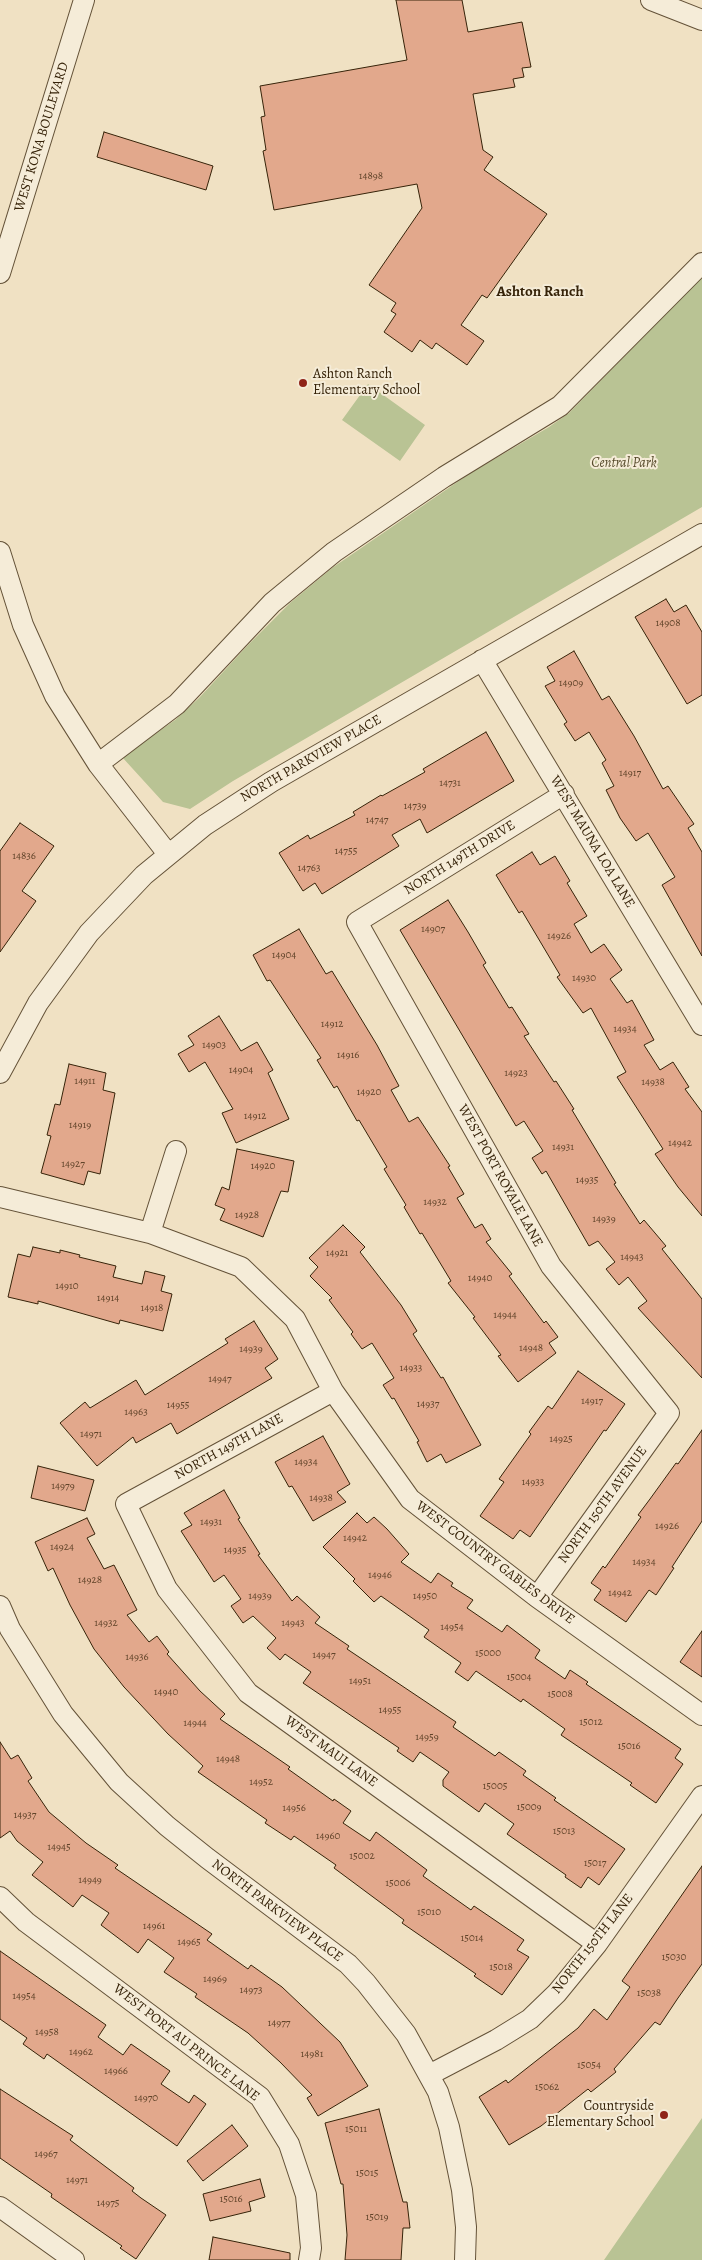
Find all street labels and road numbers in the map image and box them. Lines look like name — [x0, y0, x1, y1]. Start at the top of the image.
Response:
street label: WEST KONA BOULEVARD — [11, 60, 73, 214]
street label: NORTH PARKVIEW PLACE — [237, 712, 385, 806]
street label: WEST MAUNA LOA LANE — [546, 773, 638, 911]
street label: NORTH 149TH DRIVE — [401, 817, 519, 899]
street label: WEST PORT ROYALE LANE — [454, 1102, 546, 1250]
street label: NORTH 149TH LANE — [172, 1410, 286, 1484]
street label: NORTH 150TH AVENUE — [555, 1443, 651, 1567]
street label: WEST COUNTRY GABLES DRIVE — [412, 1498, 578, 1628]
street label: WEST MAUI LANE — [281, 1713, 381, 1791]
street label: NORTH PARKVIEW PLACE — [208, 1856, 346, 1966]
street label: NORTH 150TH LANE — [549, 1891, 637, 1997]
street label: WEST PORT AU PRINCE LANE — [110, 1981, 262, 2105]

